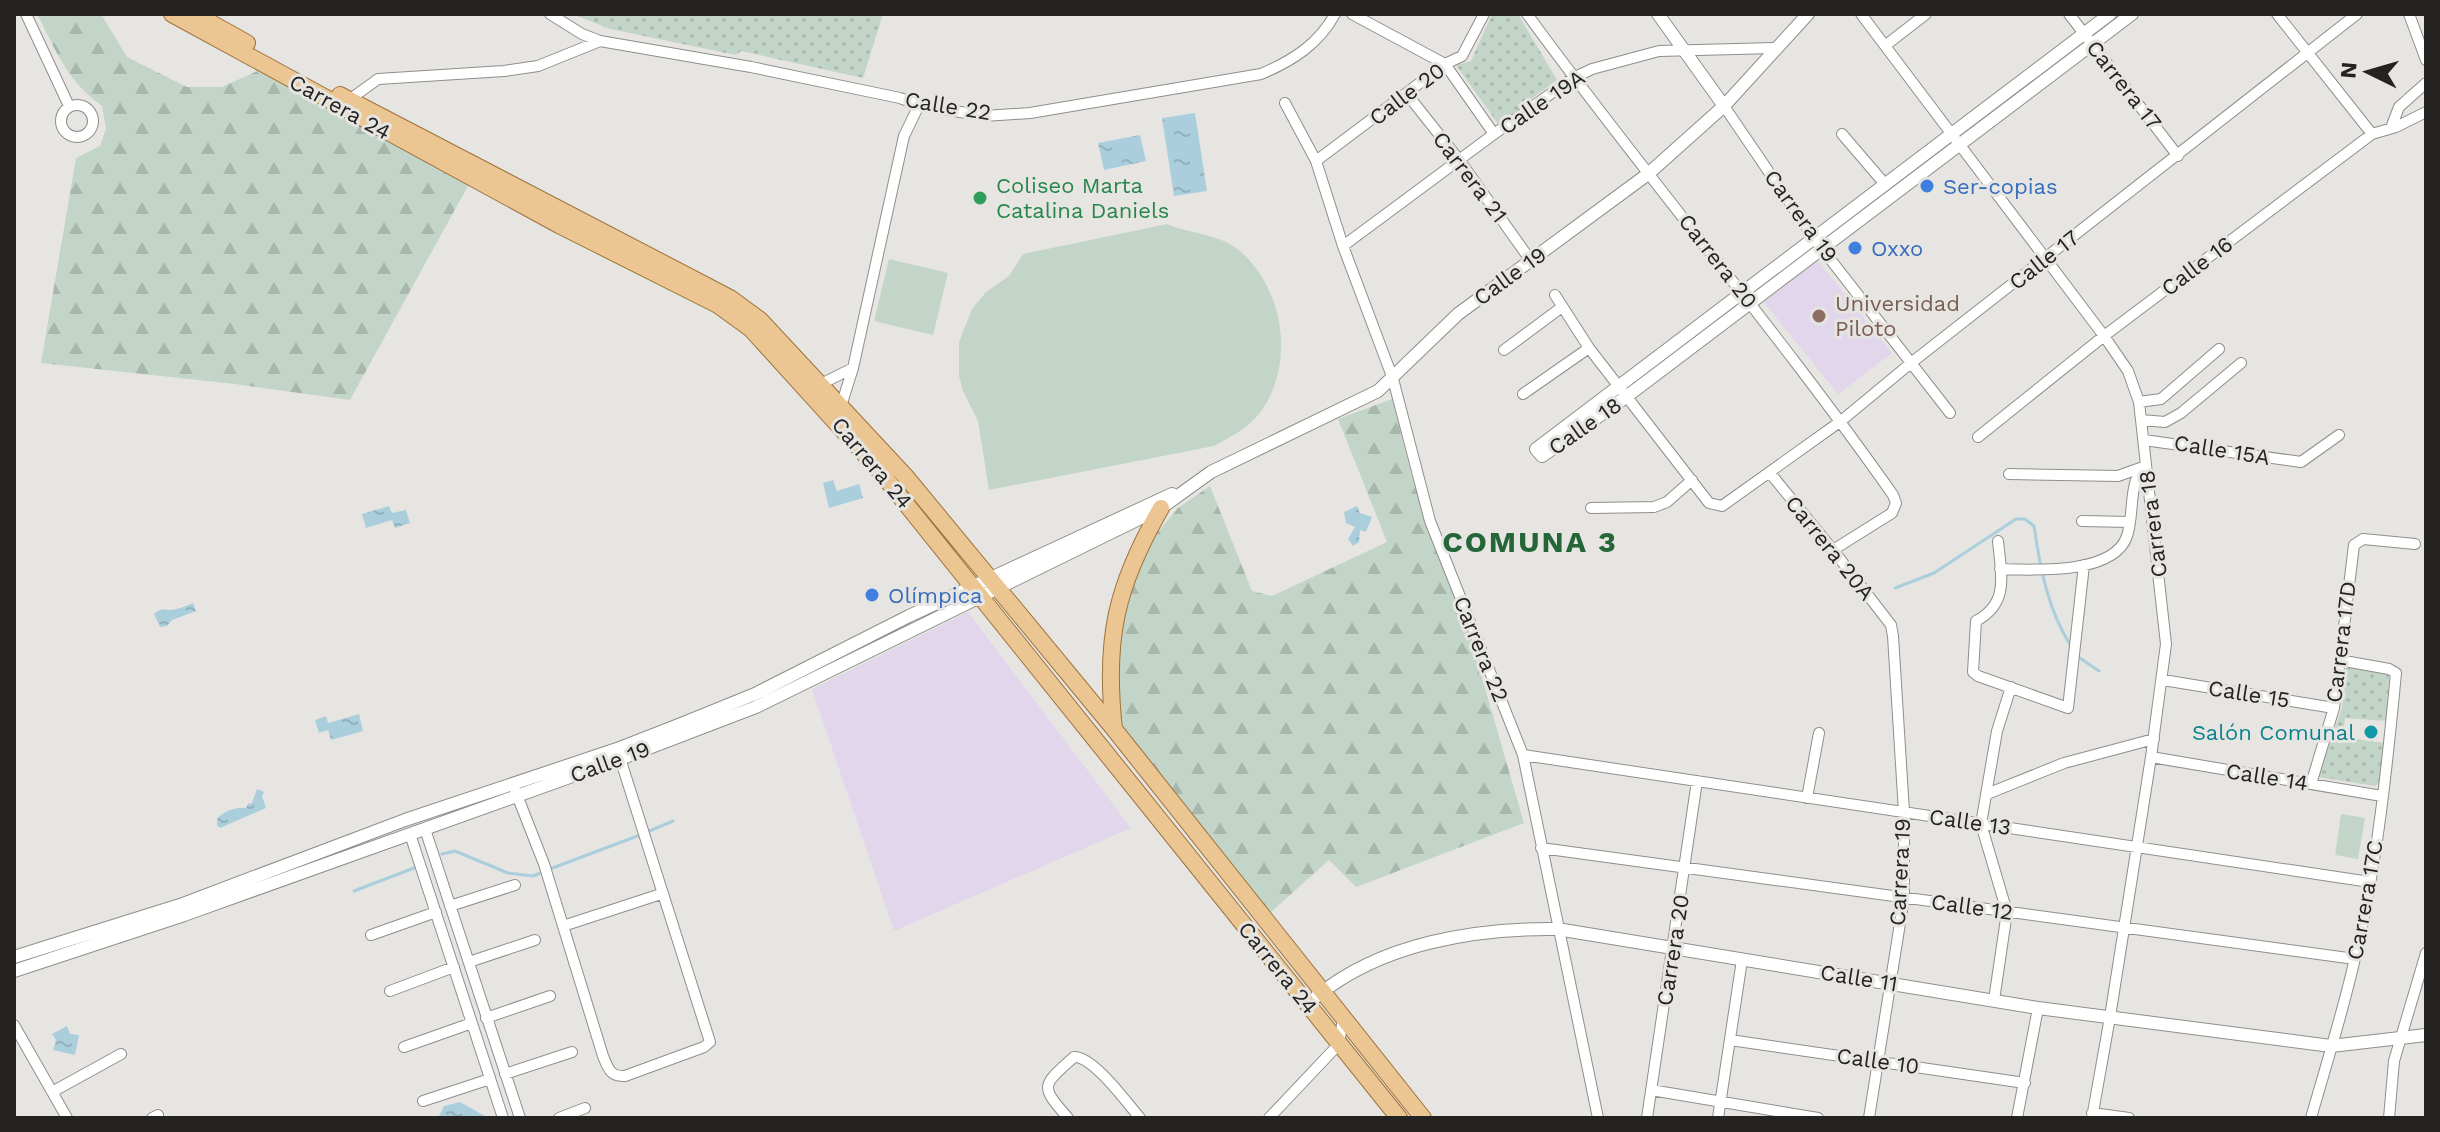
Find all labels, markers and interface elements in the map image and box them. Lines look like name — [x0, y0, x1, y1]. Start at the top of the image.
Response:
north arrow — [2328, 32, 2408, 112]
street label: Carrera 17 — [2081, 35, 2167, 135]
street label: Calle 20 — [1364, 58, 1450, 130]
text: N — [2335, 61, 2362, 80]
street label: Calle 19A — [1495, 64, 1589, 140]
street label: Carrera 24 — [285, 69, 395, 145]
street label: Calle 22 — [903, 87, 993, 125]
street label: Carrera 21 — [1428, 127, 1512, 227]
street label: Carrera 19 — [1759, 165, 1843, 267]
place label: Coliseo Marta Catalina Daniels — [996, 173, 1169, 223]
place label: Ser-copias — [1943, 174, 2058, 199]
marker: Ser-copias — [1918, 177, 1936, 195]
marker: Coliseo Marta Catalina Daniels — [971, 189, 989, 207]
street label: Carrera 20 — [1674, 209, 1762, 313]
street label: Calle 17 — [2004, 225, 2084, 295]
street label: Calle 16 — [2156, 231, 2238, 301]
place label: Oxxo — [1871, 236, 1923, 261]
marker: Oxxo — [1846, 239, 1864, 257]
street label: Calle 19 — [1469, 242, 1551, 310]
place label: Universidad Piloto — [1835, 291, 1960, 341]
marker: Universidad Piloto — [1810, 307, 1828, 325]
street label: Calle 18 — [1544, 392, 1626, 460]
street label: Carrera 24 — [827, 412, 917, 514]
street label: Calle 15A — [2172, 430, 2272, 470]
street label: Carrera 18 — [2134, 469, 2172, 579]
street label: Carrera 20A — [1780, 491, 1880, 605]
district label: COMUNA 3 — [1442, 524, 1618, 559]
street label: Carrera 17D — [2321, 580, 2361, 704]
place label: Olímpica — [888, 583, 982, 608]
marker: Olímpica — [863, 586, 881, 604]
street label: Carrera 22 — [1449, 593, 1513, 705]
street label: Calle 15 — [2206, 675, 2292, 713]
place label: Salón Comunal — [2192, 720, 2355, 745]
marker: Salón Comunal — [2362, 723, 2380, 741]
street label: Calle 19 — [567, 736, 653, 788]
street label: Calle 14 — [2224, 758, 2310, 796]
street label: Calle 13 — [1928, 804, 2012, 840]
street label: Carrera 19 — [1885, 818, 1915, 926]
street label: Carrera 17C — [2342, 838, 2388, 962]
street label: Calle 12 — [1930, 889, 2014, 925]
street label: Carrera 20 — [1652, 893, 1694, 1007]
street label: Carrera 24 — [1233, 917, 1323, 1019]
street label: Calle 11 — [1819, 960, 1899, 996]
street label: Calle 10 — [1835, 1043, 1921, 1079]

